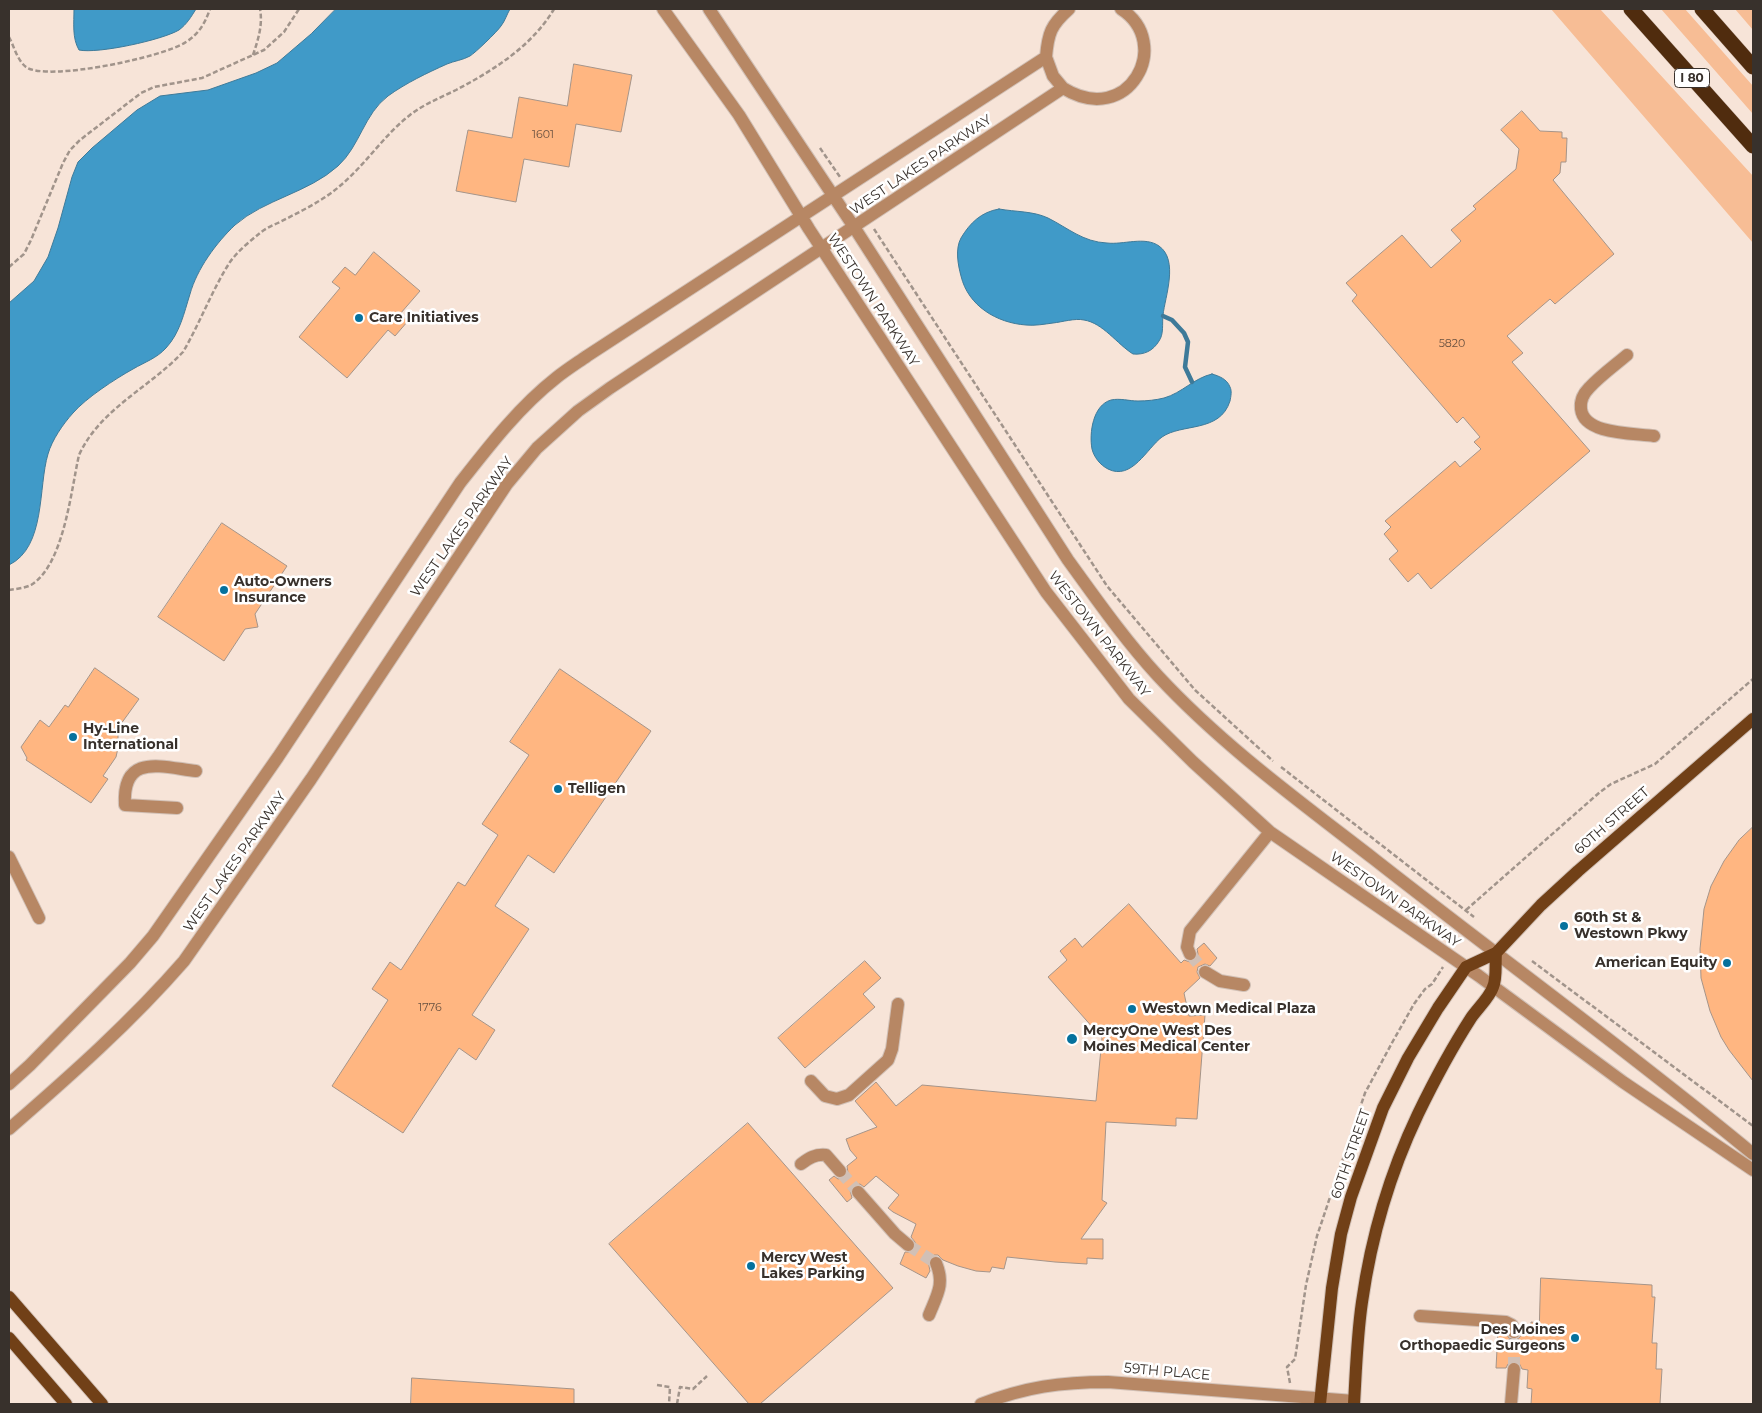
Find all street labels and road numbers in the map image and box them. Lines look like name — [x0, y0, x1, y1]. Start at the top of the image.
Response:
road number: I 80 — [1674, 68, 1710, 88]
street label: WEST LAKES PARKWAY — [847, 111, 995, 219]
street label: WESTOWN PARKWAY — [824, 230, 922, 370]
street label: WEST LAKES PARKWAY — [407, 454, 517, 600]
street label: WESTOWN PARKWAY — [1045, 568, 1153, 700]
street label: 60TH STREET — [1571, 784, 1653, 858]
street label: WEST LAKES PARKWAY — [180, 789, 290, 935]
street label: WESTOWN PARKWAY — [1327, 849, 1463, 951]
street label: 60TH STREET — [1328, 1107, 1374, 1201]
street label: 59TH PLACE — [1123, 1360, 1211, 1384]

